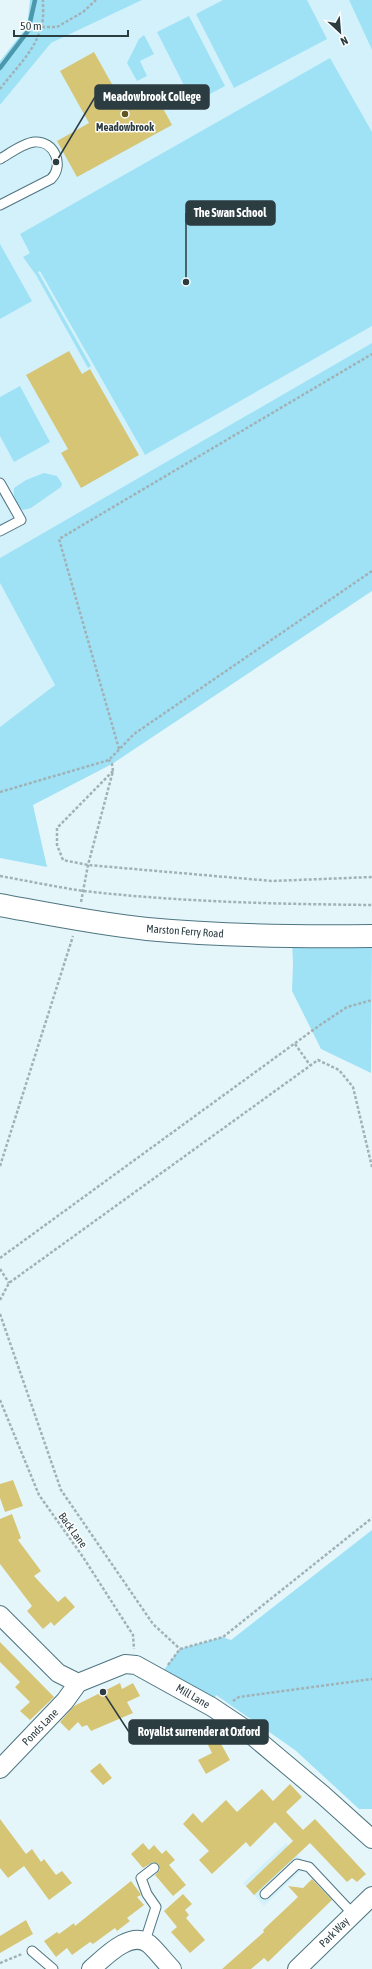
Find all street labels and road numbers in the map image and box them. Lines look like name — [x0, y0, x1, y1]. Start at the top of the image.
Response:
street label: Marston Ferry Road — [146, 922, 224, 940]
street label: Back Lane — [56, 1510, 90, 1550]
street label: Mill Lane — [174, 1682, 212, 1710]
street label: Ponds Lane — [20, 1706, 60, 1748]
street label: Park Way — [317, 1914, 352, 1949]

